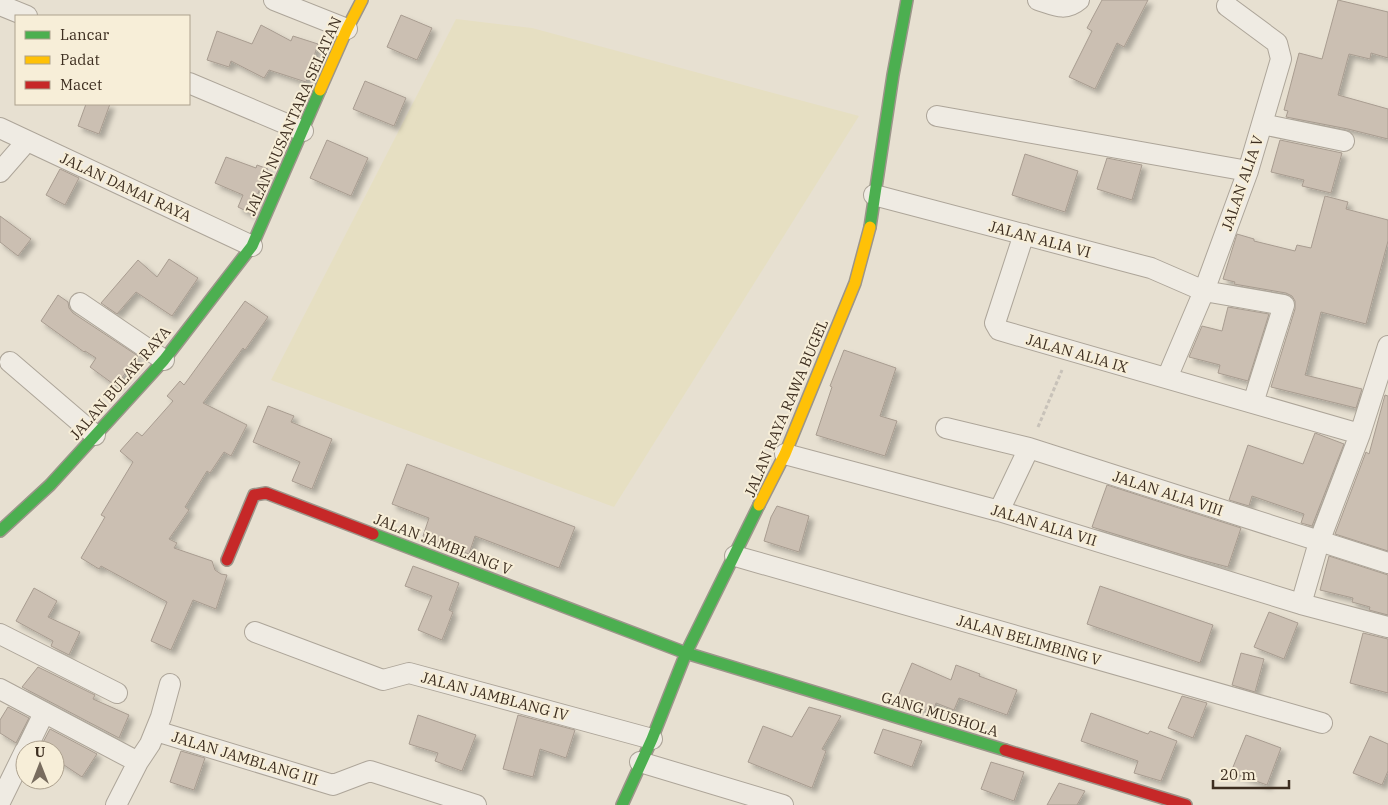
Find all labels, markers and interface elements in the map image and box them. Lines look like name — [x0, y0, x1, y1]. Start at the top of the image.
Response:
street label: JALAN NUSANTARA SELATAN — [240, 14, 346, 218]
legend — [15, 15, 190, 105]
text: Lancar — [60, 25, 110, 44]
text: Padat — [60, 50, 100, 69]
text: Macet — [60, 75, 102, 94]
street label: JALAN ALIA V — [1217, 133, 1267, 233]
street label: JALAN DAMAI RAYA — [57, 148, 195, 226]
street label: JALAN ALIA VI — [987, 216, 1093, 262]
street label: JALAN RAYA RAWA BUGEL — [740, 316, 832, 500]
street label: JALAN BULAK RAYA — [65, 322, 175, 444]
street label: JALAN ALIA IX — [1024, 329, 1130, 377]
street label: JALAN ALIA VIII — [1110, 466, 1226, 520]
street label: JALAN ALIA VII — [989, 500, 1099, 550]
street label: JALAN JAMBLANG V — [371, 509, 515, 579]
street label: JALAN BELIMBING V — [955, 610, 1103, 670]
street label: JALAN JAMBLANG IV — [419, 667, 571, 725]
street label: GANG MUSHOLA — [879, 687, 1002, 741]
street label: JALAN JAMBLANG III — [170, 727, 320, 789]
north arrow — [15, 740, 65, 790]
text: U — [35, 743, 46, 761]
scale bar — [1213, 758, 1289, 790]
text: 20 m — [1220, 765, 1256, 784]

